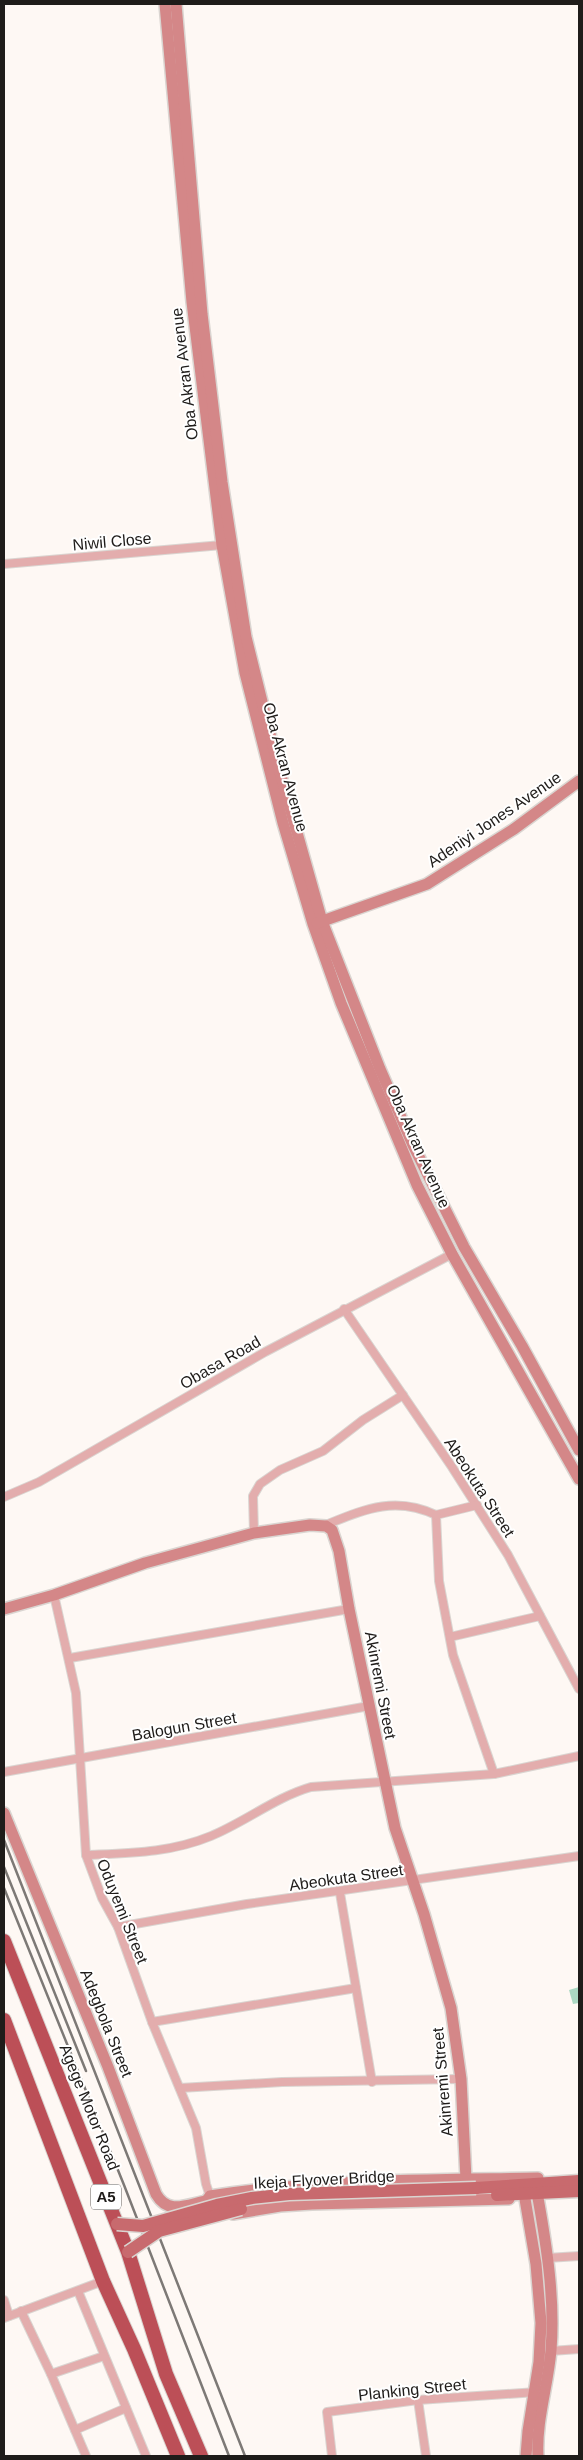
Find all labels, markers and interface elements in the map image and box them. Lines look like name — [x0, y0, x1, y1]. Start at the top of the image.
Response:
street label: Oba Akran Avenue — [168, 307, 201, 441]
street label: Niwil Close — [72, 530, 152, 553]
street label: Oba Akran Avenue — [260, 701, 311, 834]
street label: Adeniyi Jones Avenue — [424, 768, 564, 870]
street label: Oba Akran Avenue — [384, 1082, 453, 1211]
street label: Obasa Road — [177, 1333, 263, 1392]
street label: Abeokuta Street — [441, 1435, 518, 1540]
street label: Akinremi Street — [362, 1630, 399, 1741]
street label: Balogun Street — [130, 1709, 238, 1744]
street label: Oduyemi Street — [94, 1856, 151, 1966]
street label: Abeokuta Street — [288, 1861, 405, 1894]
street label: Adegbola Street — [77, 1967, 136, 2080]
street label: Akinremi Street — [429, 2026, 456, 2137]
street label: Agege Motor Road — [56, 2042, 123, 2173]
street label: Ikeja Flyover Bridge — [253, 2167, 395, 2192]
road number: A5 — [91, 2184, 121, 2210]
street label: Planking Street — [357, 2375, 467, 2404]

